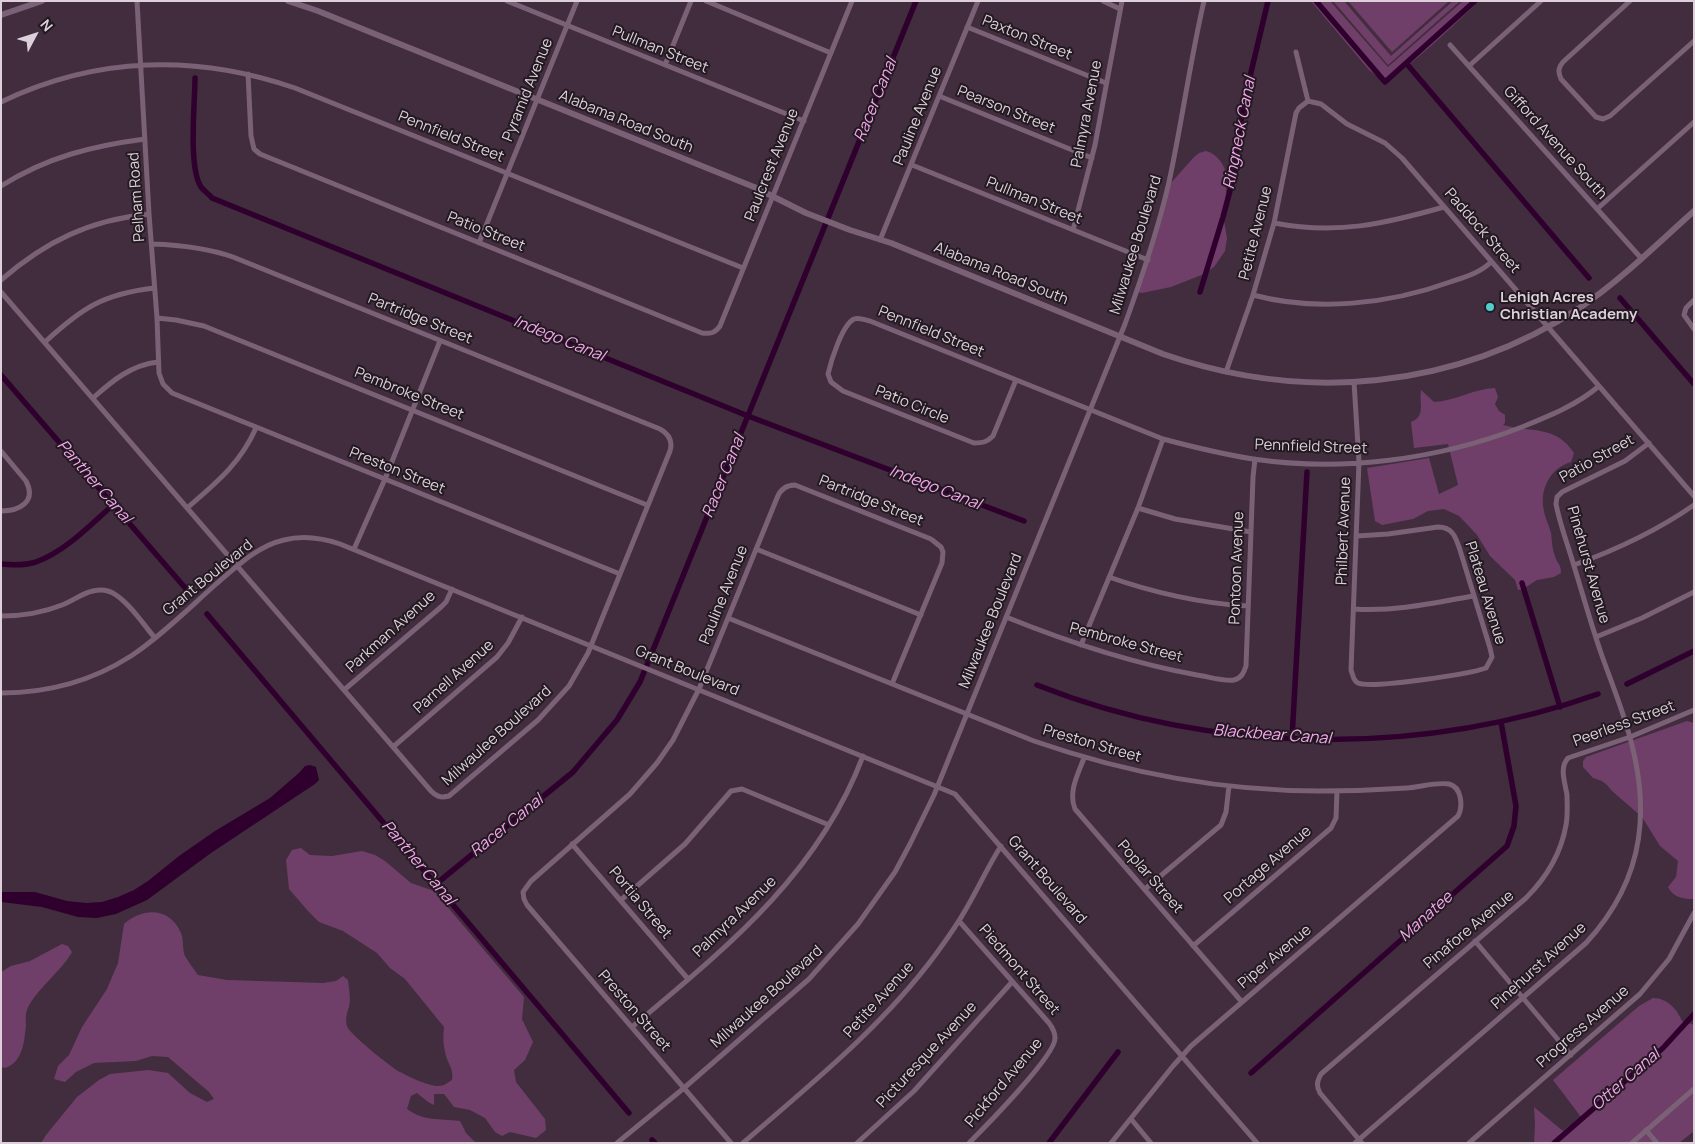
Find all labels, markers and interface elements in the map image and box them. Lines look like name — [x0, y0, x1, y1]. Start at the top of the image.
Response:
north arrow — [10, 10, 60, 60]
street label: Paxton Street — [979, 12, 1075, 64]
text: N — [36, 15, 57, 35]
street label: Pullman Street — [609, 23, 711, 77]
street label: Pyramid Avenue — [499, 36, 557, 144]
water label: Racer Canal — [851, 55, 901, 145]
street label: Palmyra Avenue — [1068, 59, 1106, 169]
street label: Pauline Avenue — [890, 64, 946, 168]
water label: Ringneck Canal — [1220, 75, 1260, 191]
street label: Pearson Street — [955, 82, 1057, 138]
street label: Gifford Avenue South — [1499, 83, 1611, 203]
street label: Alabama Road South — [556, 87, 696, 157]
street label: Paulcrest Avenue — [741, 106, 803, 224]
street label: Pennfield Street — [395, 108, 507, 166]
street label: Pelham Road — [125, 152, 149, 242]
street label: Milwaukee Boulevard — [1106, 173, 1166, 317]
street label: Pullman Street — [983, 174, 1085, 228]
street label: Petite Avenue — [1236, 184, 1276, 282]
street label: Paddock Street — [1440, 185, 1524, 277]
street label: Patio Street — [444, 208, 528, 256]
street label: Alabama Road South — [931, 239, 1071, 309]
place label: Lehigh Acres Christian Academy — [1500, 289, 1637, 324]
street label: Partridge Street — [365, 290, 475, 348]
marker: Lehigh Acres Christian Academy — [1484, 301, 1496, 313]
street label: Pennfield Street — [875, 303, 987, 361]
water label: Indego Canal — [511, 312, 607, 366]
street label: Pembroke Street — [352, 364, 466, 424]
street label: Patio Circle — [872, 382, 952, 428]
water label: Racer Canal — [699, 431, 749, 521]
street label: Patio Street — [1557, 431, 1637, 487]
water label: Panther Canal — [53, 436, 135, 528]
street label: Pennfield Street — [1254, 436, 1368, 458]
street label: Preston Street — [347, 444, 447, 498]
water label: Indego Canal — [886, 462, 984, 514]
street label: Partridge Street — [816, 472, 926, 530]
street label: Philbert Avenue — [1333, 477, 1355, 585]
street label: Pinehurst Avenue — [1563, 504, 1613, 626]
street label: Pontoon Avenue — [1226, 511, 1248, 625]
street label: Grant Boulevard — [159, 536, 257, 620]
street label: Plateau Avenue — [1461, 539, 1509, 647]
street label: Pauline Avenue — [696, 543, 752, 647]
street label: Milwaukee Boulevard — [956, 551, 1026, 691]
street label: Parkman Avenue — [343, 587, 439, 677]
street label: Pembroke Street — [1067, 619, 1185, 667]
street label: Parnell Avenue — [410, 636, 498, 718]
street label: Grant Boulevard — [632, 642, 742, 700]
street label: Milwaulee Boulevard — [439, 682, 555, 790]
street label: Peerless Street — [1571, 697, 1677, 751]
street label: Preston Street — [1041, 721, 1143, 767]
water label: Blackbear Canal — [1212, 721, 1332, 749]
water label: Racer Canal — [467, 791, 547, 861]
water label: Panther Canal — [377, 817, 459, 909]
street label: Portage Avenue — [1221, 822, 1315, 908]
street label: Grant Boulevard — [1004, 832, 1090, 928]
street label: Poplar Street — [1113, 837, 1187, 917]
street label: Portia Street — [605, 863, 675, 943]
street label: Palmyra Avenue — [690, 873, 780, 961]
street label: Pinafore Avenue — [1420, 887, 1518, 973]
water label: Manatee — [1395, 888, 1457, 946]
street label: Pinehurst Avenue — [1488, 919, 1590, 1013]
street label: Piedmont Street — [975, 921, 1063, 1019]
street label: Piper Avenue — [1235, 921, 1315, 993]
street label: Milwaukee Boulevard — [707, 942, 827, 1052]
street label: Petite Avenue — [840, 958, 918, 1042]
street label: Preston Street — [594, 967, 674, 1055]
street label: Progress Avenue — [1533, 982, 1633, 1072]
street label: Picturesque Avenue — [873, 998, 981, 1112]
street label: Pickford Avenue — [962, 1035, 1046, 1131]
water label: Otter Canal — [1588, 1045, 1664, 1115]

